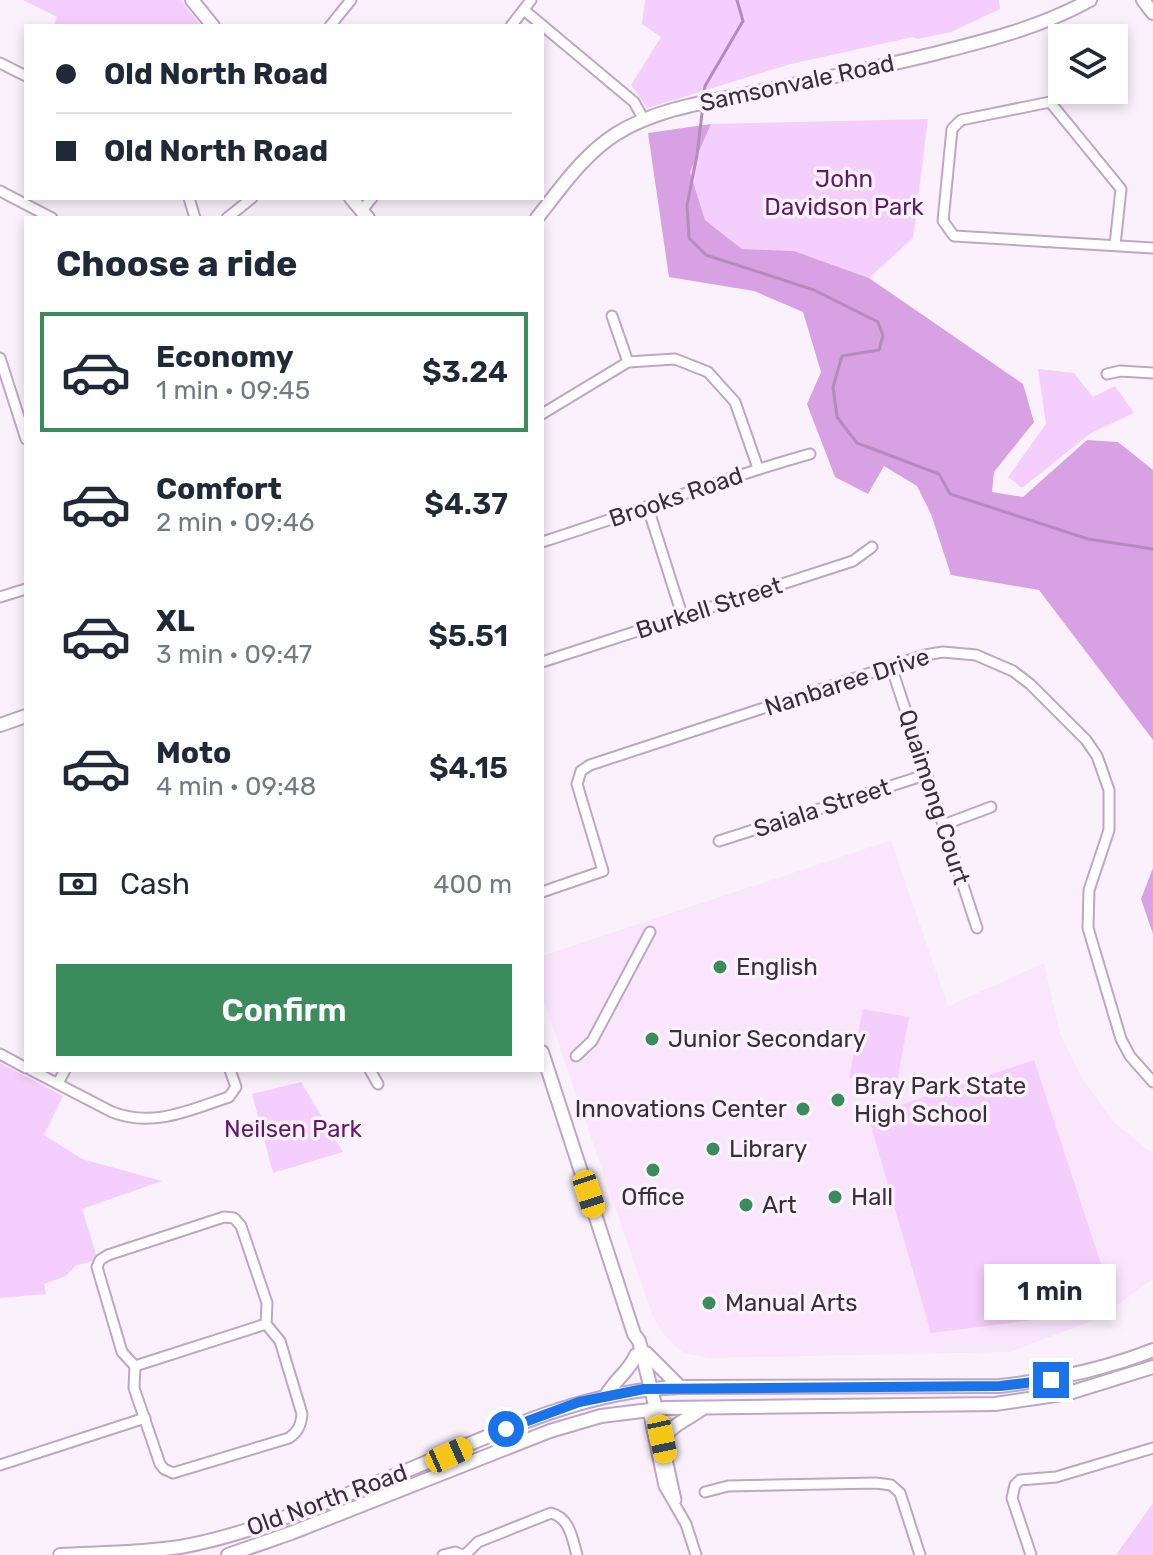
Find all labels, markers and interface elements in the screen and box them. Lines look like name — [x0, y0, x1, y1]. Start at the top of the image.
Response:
map controls — [1048, 24, 1128, 104]
button: layers — [1048, 24, 1128, 104]
street label: Samsonvale Road — [697, 49, 897, 117]
text: Old North Road — [104, 56, 328, 92]
text: Old North Road — [104, 133, 328, 169]
park label: John Davidson Park — [764, 165, 924, 221]
text: Choose a ride — [56, 242, 297, 285]
icon: car — [60, 336, 132, 408]
text: Economy — [156, 339, 294, 375]
text: $3.24 — [422, 354, 508, 390]
text: 1 min · 09:45 — [156, 375, 310, 406]
street label: Brooks Road — [605, 461, 747, 533]
icon: car — [60, 468, 132, 540]
text: Comfort — [156, 471, 282, 507]
text: $4.37 — [424, 486, 508, 522]
text: 2 min · 09:46 — [156, 507, 315, 538]
street label: Burkell Street — [633, 571, 785, 645]
icon: car — [60, 600, 132, 672]
text: XL — [156, 603, 195, 639]
text: $5.51 — [428, 618, 508, 654]
text: 3 min · 09:47 — [156, 639, 312, 670]
street label: Nanbaree Drive — [761, 642, 933, 722]
street label: Quaimong Court — [893, 706, 975, 888]
icon: car — [60, 732, 132, 804]
text: Moto — [156, 735, 231, 771]
text: $4.15 — [429, 750, 508, 786]
text: 4 min · 09:48 — [156, 771, 316, 802]
street label: Saiala Street — [750, 773, 894, 843]
icon: cash — [56, 862, 100, 906]
text: Cash — [120, 866, 190, 902]
text: 400 m — [433, 869, 512, 900]
place label: English — [736, 953, 818, 981]
marker: English — [711, 958, 729, 976]
button: Confirm — [56, 964, 512, 1056]
place label: Junior Secondary — [668, 1025, 866, 1053]
marker: Junior Secondary — [643, 1030, 661, 1048]
place label: Bray Park State High School — [854, 1072, 1026, 1128]
marker: Bray Park State High School — [829, 1091, 847, 1109]
place label: Innovations Center — [575, 1095, 787, 1123]
marker: Innovations Center — [794, 1100, 812, 1118]
park label: Neilsen Park — [224, 1115, 363, 1143]
place label: Library — [729, 1135, 807, 1163]
marker: Library — [704, 1140, 722, 1158]
marker: Office — [644, 1161, 662, 1179]
car — [570, 1167, 608, 1221]
place label: Office — [621, 1183, 685, 1211]
place label: Hall — [851, 1183, 893, 1211]
marker: Hall — [826, 1188, 844, 1206]
place label: Art — [762, 1191, 797, 1219]
marker: Art — [737, 1196, 755, 1214]
callout: 1 min — [985, 1264, 1117, 1320]
text: 1 min — [1017, 1276, 1083, 1307]
place label: Manual Arts — [725, 1289, 857, 1317]
marker: Manual Arts — [700, 1294, 718, 1312]
route end — [1033, 1362, 1069, 1398]
route start — [488, 1411, 524, 1447]
car — [645, 1413, 679, 1465]
car — [422, 1434, 476, 1476]
street label: Old North Road — [243, 1458, 411, 1542]

